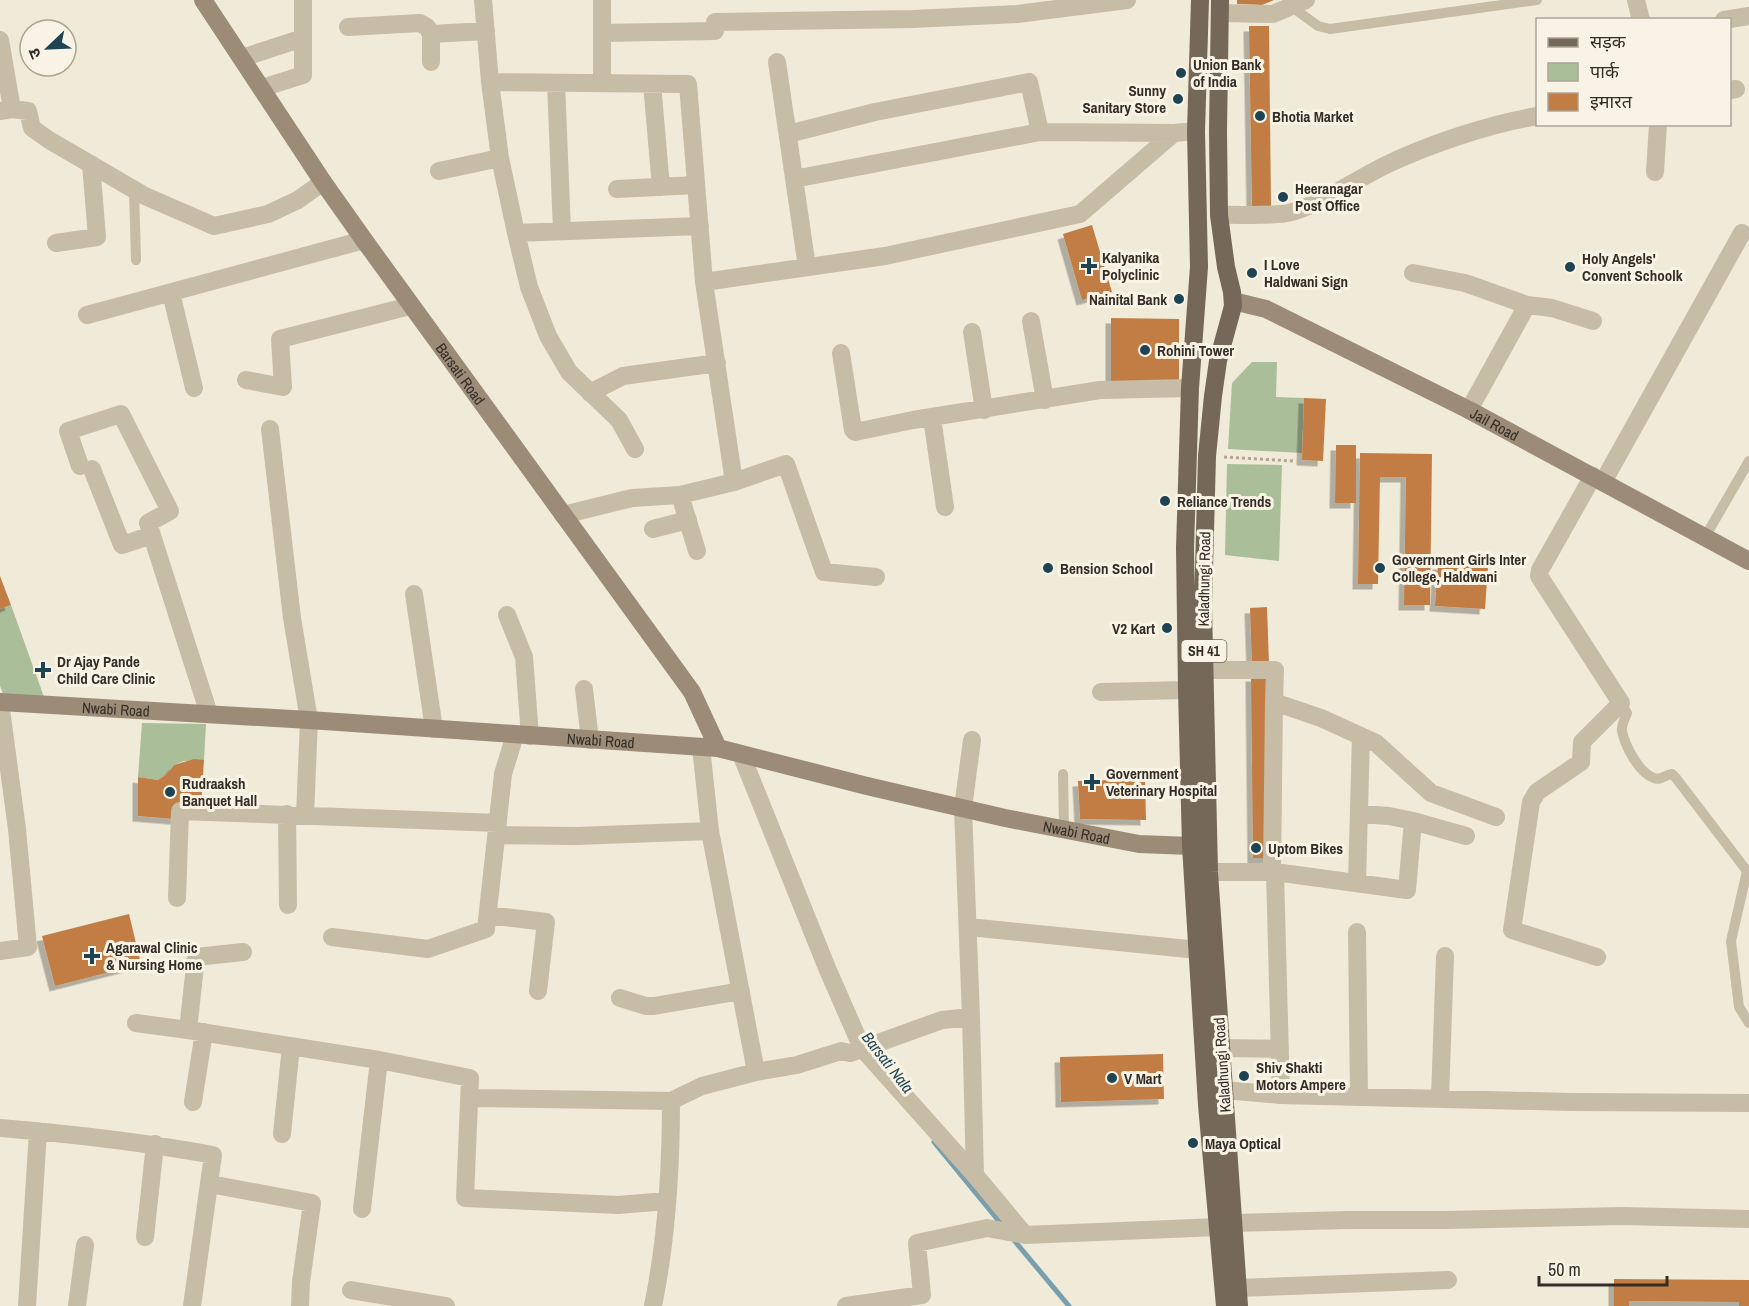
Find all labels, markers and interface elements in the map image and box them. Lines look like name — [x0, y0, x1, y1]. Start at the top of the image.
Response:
north arrow — [18, 18, 78, 78]
legend — [1536, 18, 1731, 126]
text: सड़क — [1590, 29, 1627, 54]
text: उ — [22, 45, 46, 62]
place label: Union Bank of India — [1193, 54, 1262, 92]
text: पार्क — [1590, 59, 1620, 84]
marker: Union Bank of India — [1174, 66, 1188, 80]
place label: Sunny Sanitary Store — [1083, 80, 1166, 118]
text: इमारत — [1590, 89, 1633, 114]
marker: Sunny Sanitary Store — [1171, 92, 1185, 106]
place label: Bhotia Market — [1272, 106, 1353, 127]
marker: Bhotia Market — [1253, 109, 1267, 123]
place label: Heeranagar Post Office — [1295, 178, 1363, 216]
marker: Heeranagar Post Office — [1276, 190, 1290, 204]
place label: Kalyanika Polyclinic — [1102, 247, 1160, 285]
place label: Holy Angels' Convent Schoolk — [1582, 248, 1683, 286]
place label: I Love Haldwani Sign — [1264, 254, 1348, 292]
marker: Kalyanika Polyclinic — [1080, 257, 1098, 275]
marker: Holy Angels' Convent Schoolk — [1563, 260, 1577, 274]
marker: I Love Haldwani Sign — [1245, 266, 1259, 280]
place label: Nainital Bank — [1089, 289, 1167, 310]
marker: Nainital Bank — [1172, 292, 1186, 306]
street label: Barsati Road — [431, 338, 490, 409]
place label: Rohini Tower — [1157, 340, 1234, 361]
marker: Rohini Tower — [1138, 343, 1152, 357]
street label: Jail Road — [1467, 402, 1523, 445]
place label: Reliance Trends — [1177, 491, 1272, 512]
marker: Reliance Trends — [1158, 494, 1172, 508]
street label: Kaladhungi Road — [1193, 531, 1215, 627]
place label: Government Girls Inter College, Haldwani — [1392, 549, 1526, 587]
place label: Bension School — [1060, 558, 1153, 579]
marker: Bension School — [1041, 561, 1055, 575]
marker: Government Girls Inter College, Haldwani — [1373, 561, 1387, 575]
place label: V2 Kart — [1112, 618, 1155, 639]
marker: V2 Kart — [1160, 621, 1174, 635]
road number: SH 41 — [1182, 640, 1226, 662]
place label: Dr Ajay Pande Child Care Clinic — [57, 651, 156, 689]
marker: Dr Ajay Pande Child Care Clinic — [34, 661, 52, 679]
street label: Nwabi Road — [81, 696, 150, 721]
street label: Nwabi Road — [566, 727, 635, 753]
place label: Government Veterinary Hospital — [1106, 763, 1217, 801]
place label: Rudraaksh Banquet Hall — [182, 773, 257, 811]
marker: Government Veterinary Hospital — [1083, 773, 1101, 791]
marker: Rudraaksh Banquet Hall — [163, 785, 177, 799]
street label: Nwabi Road — [1042, 815, 1112, 849]
place label: Uptom Bikes — [1268, 838, 1343, 859]
marker: Uptom Bikes — [1249, 841, 1263, 855]
place label: Agarawal Clinic & Nursing Home — [106, 937, 203, 975]
marker: Agarawal Clinic & Nursing Home — [83, 947, 101, 965]
street label: Kaladhungi Road — [1208, 1017, 1236, 1113]
water label: Barsati Nala — [857, 1027, 919, 1097]
place label: Shiv Shakti Motors Ampere — [1256, 1057, 1346, 1095]
place label: V Mart — [1124, 1068, 1162, 1089]
marker: Shiv Shakti Motors Ampere — [1237, 1069, 1251, 1083]
marker: V Mart — [1105, 1071, 1119, 1085]
place label: Maya Optical — [1205, 1133, 1281, 1154]
marker: Maya Optical — [1186, 1136, 1200, 1150]
scale bar — [1539, 1249, 1666, 1287]
text: 50 m — [1548, 1257, 1581, 1282]

